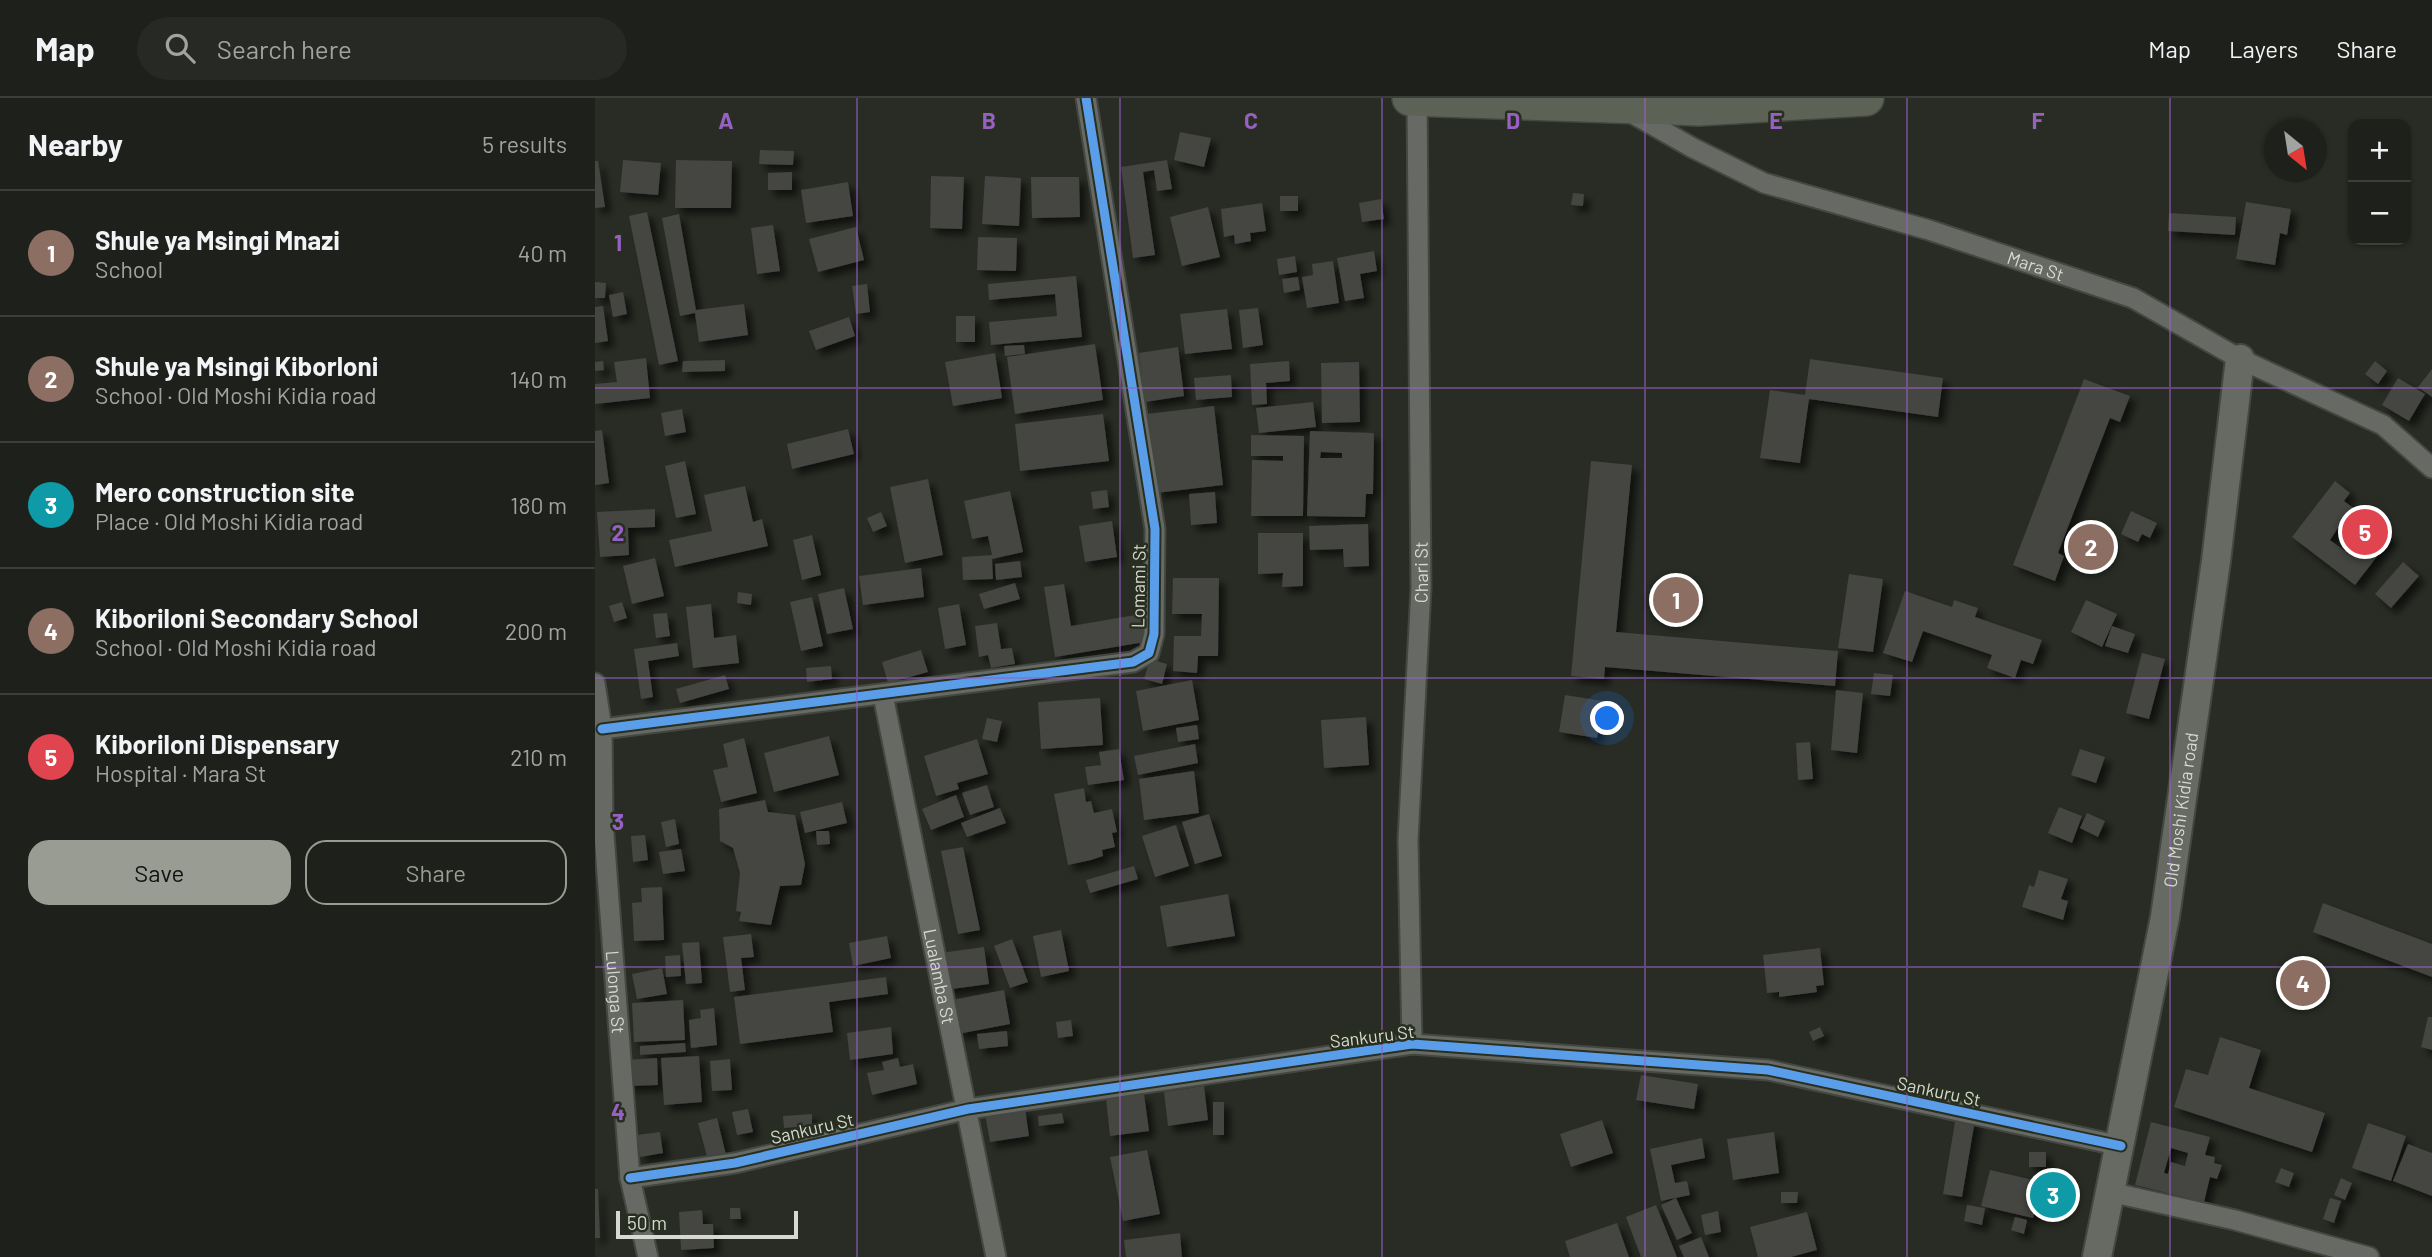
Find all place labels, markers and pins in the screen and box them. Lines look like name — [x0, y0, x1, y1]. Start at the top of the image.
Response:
pin: 5 — [2342, 506, 2388, 558]
pin: 2 — [2068, 521, 2114, 573]
pin: 1 — [1653, 574, 1699, 626]
pin: 4 — [2280, 957, 2326, 1009]
pin: 3 — [2030, 1169, 2076, 1221]

